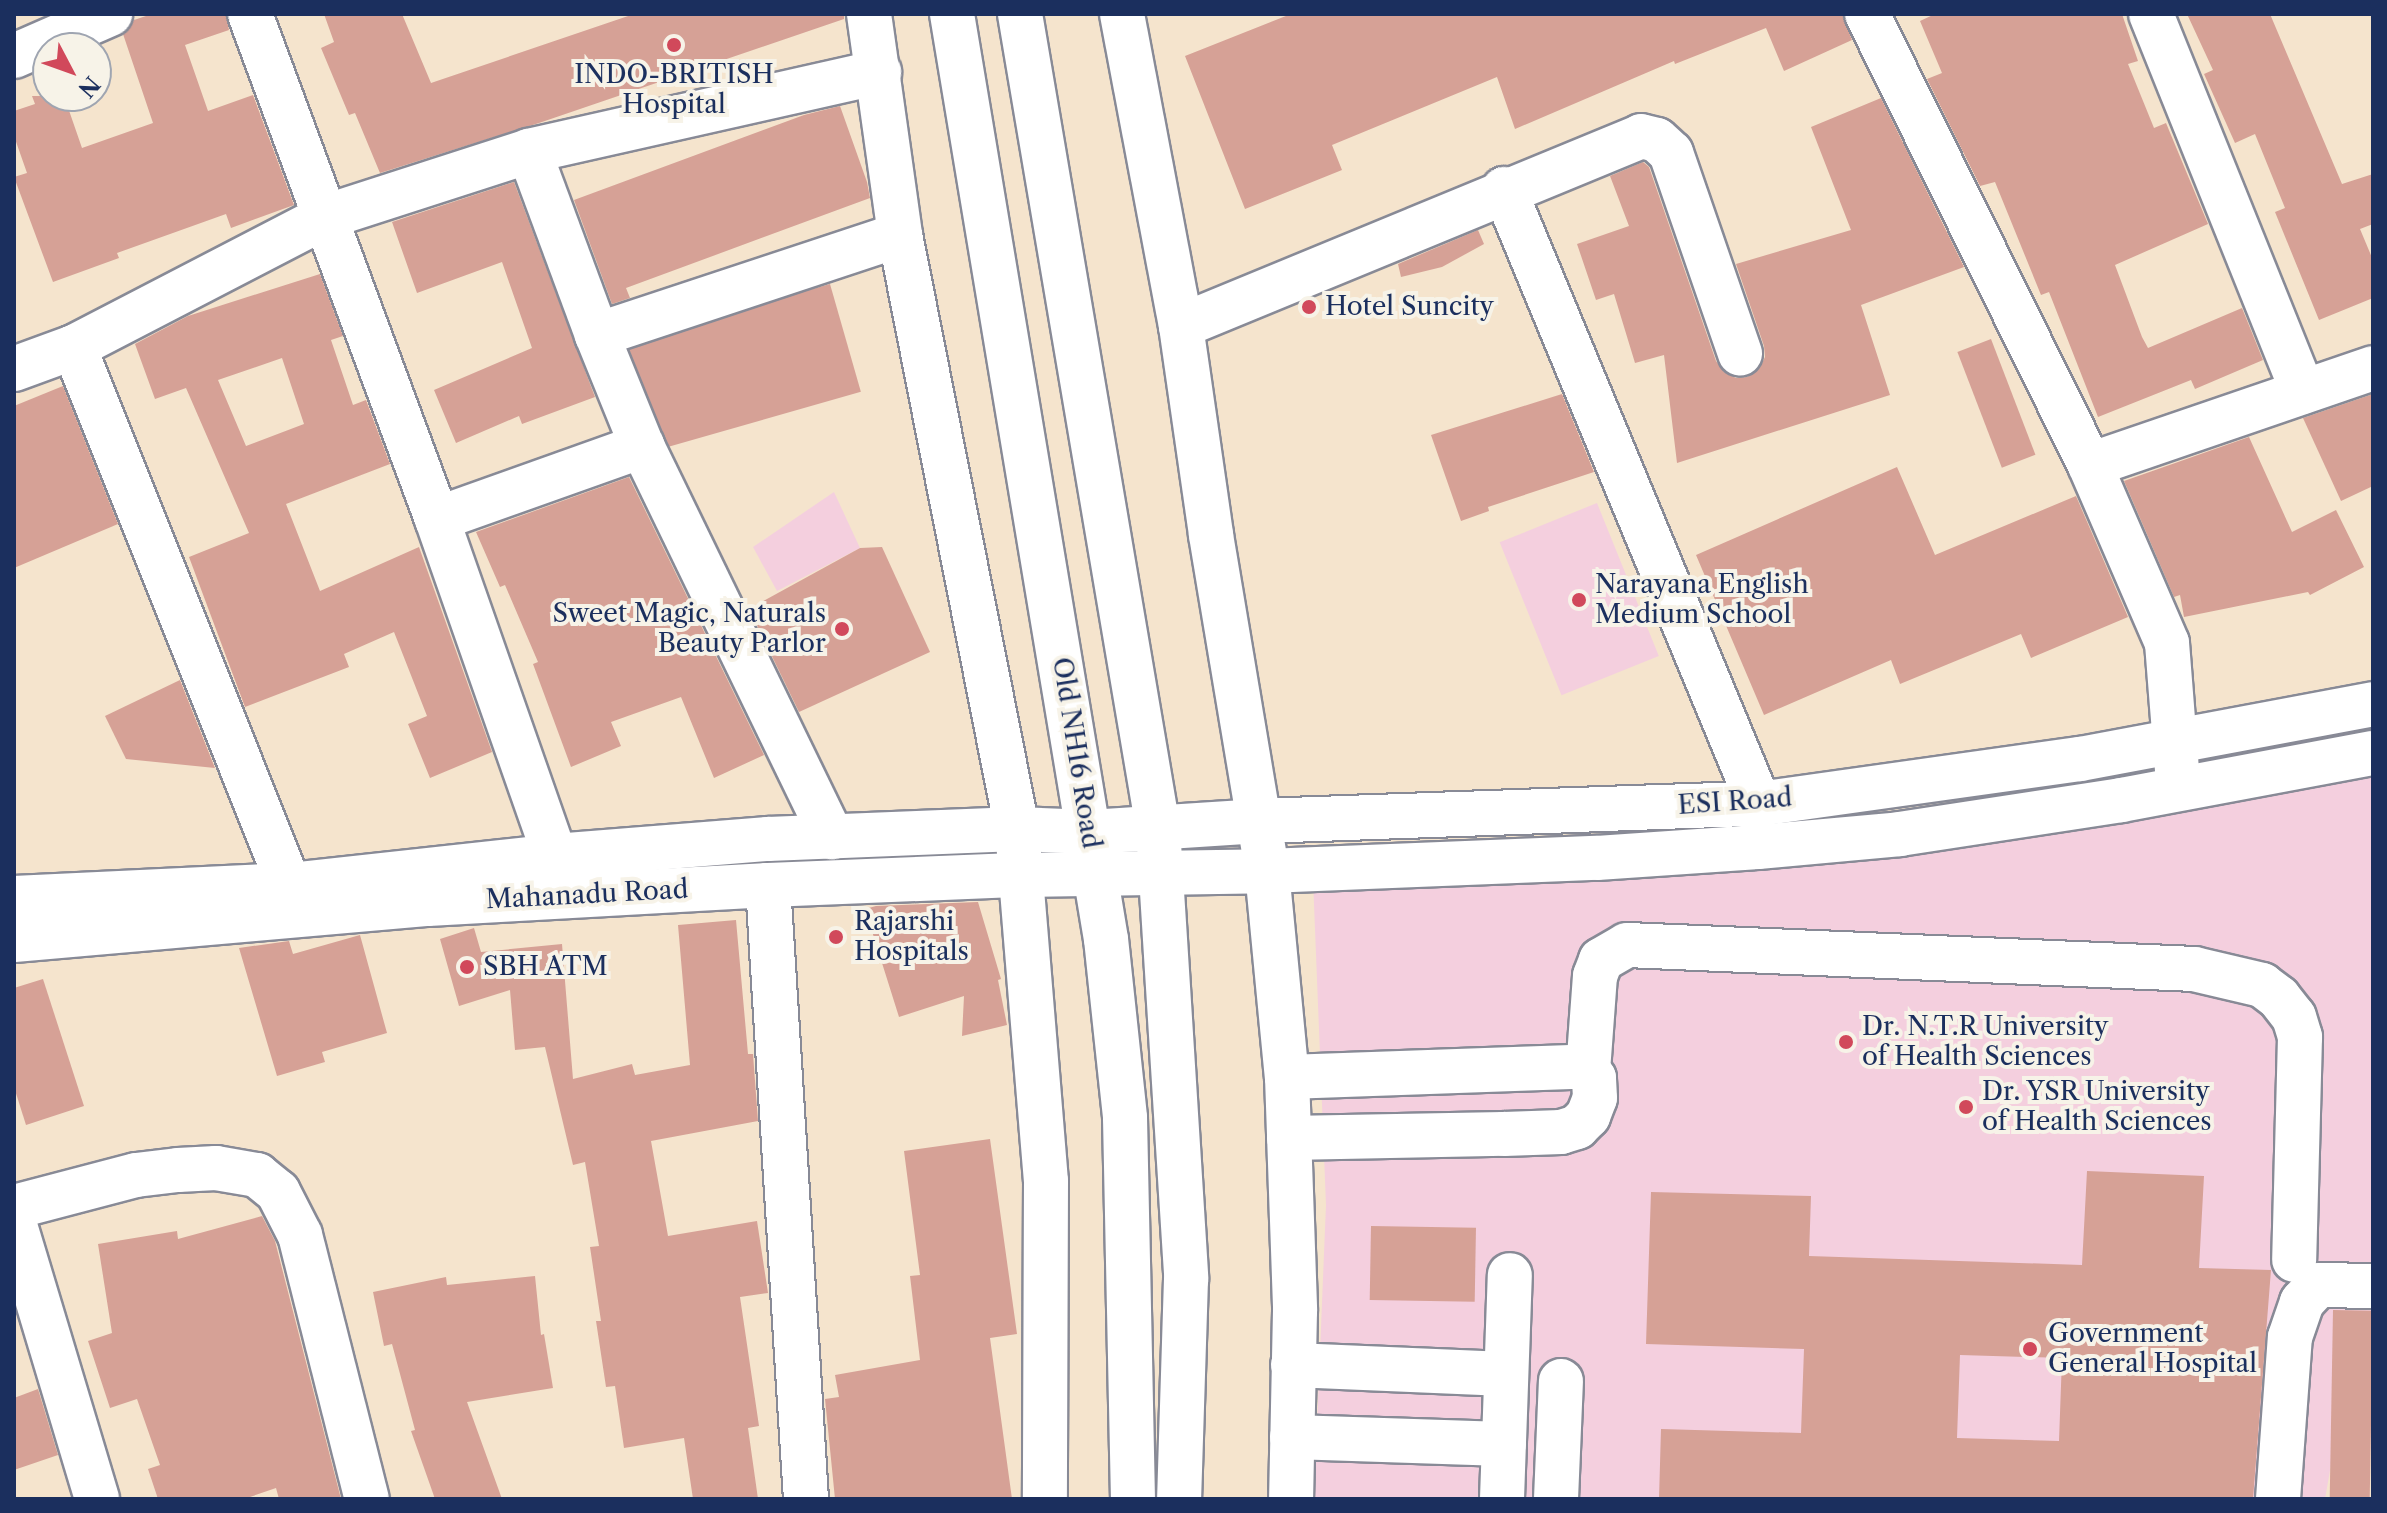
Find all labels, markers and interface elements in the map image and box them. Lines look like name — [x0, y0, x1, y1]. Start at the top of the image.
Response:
north arrow — [32, 32, 112, 112]
marker: INDO-BRITISH Hospital — [663, 34, 685, 56]
place label: INDO-BRITISH Hospital — [574, 59, 774, 120]
text: N — [73, 71, 105, 103]
place label: Hotel Suncity — [1325, 291, 1494, 323]
marker: Hotel Suncity — [1300, 298, 1318, 316]
place label: Narayana English Medium School — [1595, 569, 1809, 630]
marker: Narayana English Medium School — [1570, 591, 1588, 609]
place label: Sweet Magic, Naturals Beauty Parlor — [552, 598, 826, 660]
marker: Sweet Magic, Naturals Beauty Parlor — [833, 620, 851, 638]
street label: Old NH16 Road — [1045, 655, 1107, 851]
street label: ESI Road — [1677, 782, 1793, 822]
street label: Mahanadu Road — [485, 874, 689, 916]
place label: Rajarshi Hospitals — [854, 906, 969, 968]
marker: Rajarshi Hospitals — [825, 926, 847, 948]
place label: SBH ATM — [483, 951, 609, 983]
marker: SBH ATM — [458, 958, 476, 976]
place label: Dr. N.T.R University of Health Sciences — [1862, 1011, 2110, 1072]
marker: Dr. N.T.R University of Health Sciences — [1837, 1033, 1855, 1051]
place label: Dr. YSR University of Health Sciences — [1982, 1076, 2212, 1138]
marker: Dr. YSR University of Health Sciences — [1957, 1098, 1975, 1116]
place label: Government General Hospital — [2048, 1318, 2257, 1380]
marker: Government General Hospital — [2019, 1338, 2041, 1360]

